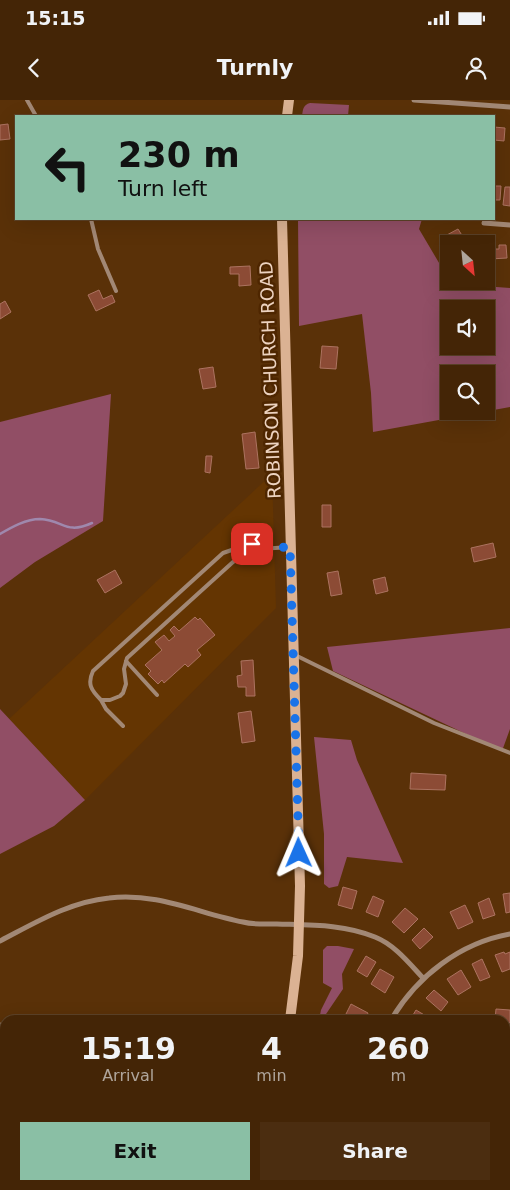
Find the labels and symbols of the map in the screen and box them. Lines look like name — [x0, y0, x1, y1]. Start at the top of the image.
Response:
north arrow — [440, 235, 495, 290]
street label: ROBINSON CHURCH ROAD — [255, 261, 285, 499]
pin — [231, 523, 273, 565]
position arrow — [272, 826, 324, 878]

